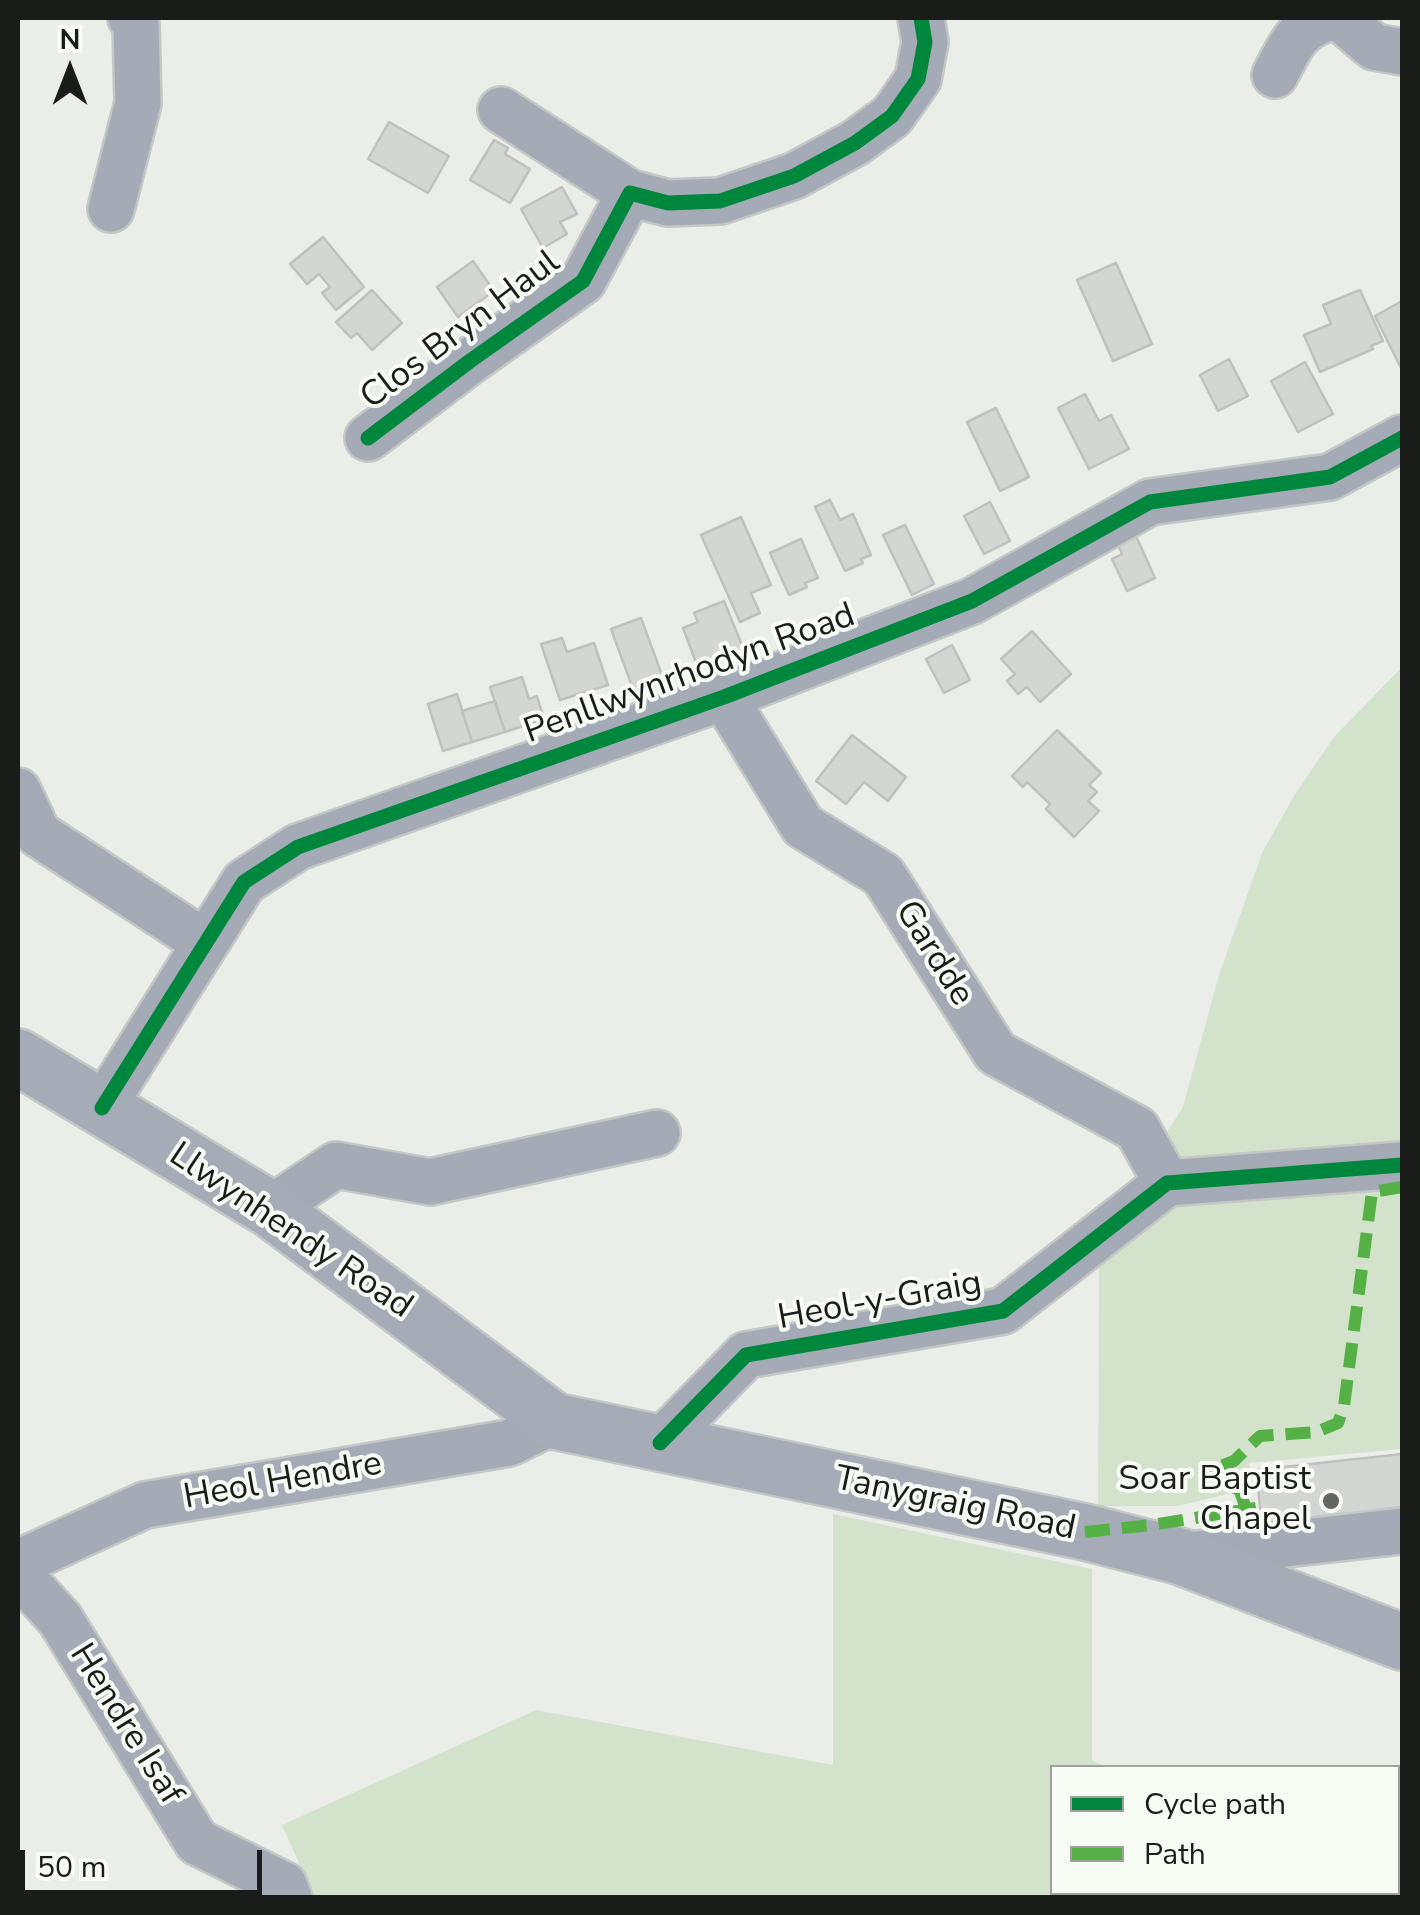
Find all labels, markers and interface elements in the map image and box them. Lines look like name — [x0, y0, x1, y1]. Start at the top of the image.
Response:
north arrow — [20, 20, 120, 120]
text: N — [60, 21, 80, 59]
street label: Clos Bryn Haul — [353, 243, 569, 419]
street label: Penllwynrhodyn Road — [519, 596, 861, 754]
street label: Gardde — [885, 894, 981, 1014]
street label: Llwynhendy Road — [160, 1135, 420, 1329]
street label: Heol-y-Graig — [775, 1263, 985, 1341]
street label: Heol Hendre — [181, 1444, 385, 1520]
street label: Tanygraig Road — [831, 1459, 1079, 1551]
place label: Soar Baptist Chapel — [1118, 1460, 1311, 1542]
marker: Soar Baptist Chapel — [1320, 1490, 1342, 1512]
street label: Hendre Isaf — [59, 1637, 191, 1813]
legend — [1050, 1765, 1400, 1895]
text: Cycle path — [1144, 1784, 1286, 1825]
scale bar — [25, 1830, 268, 1892]
text: Path — [1144, 1834, 1206, 1875]
text: 50 m — [37, 1847, 106, 1888]

